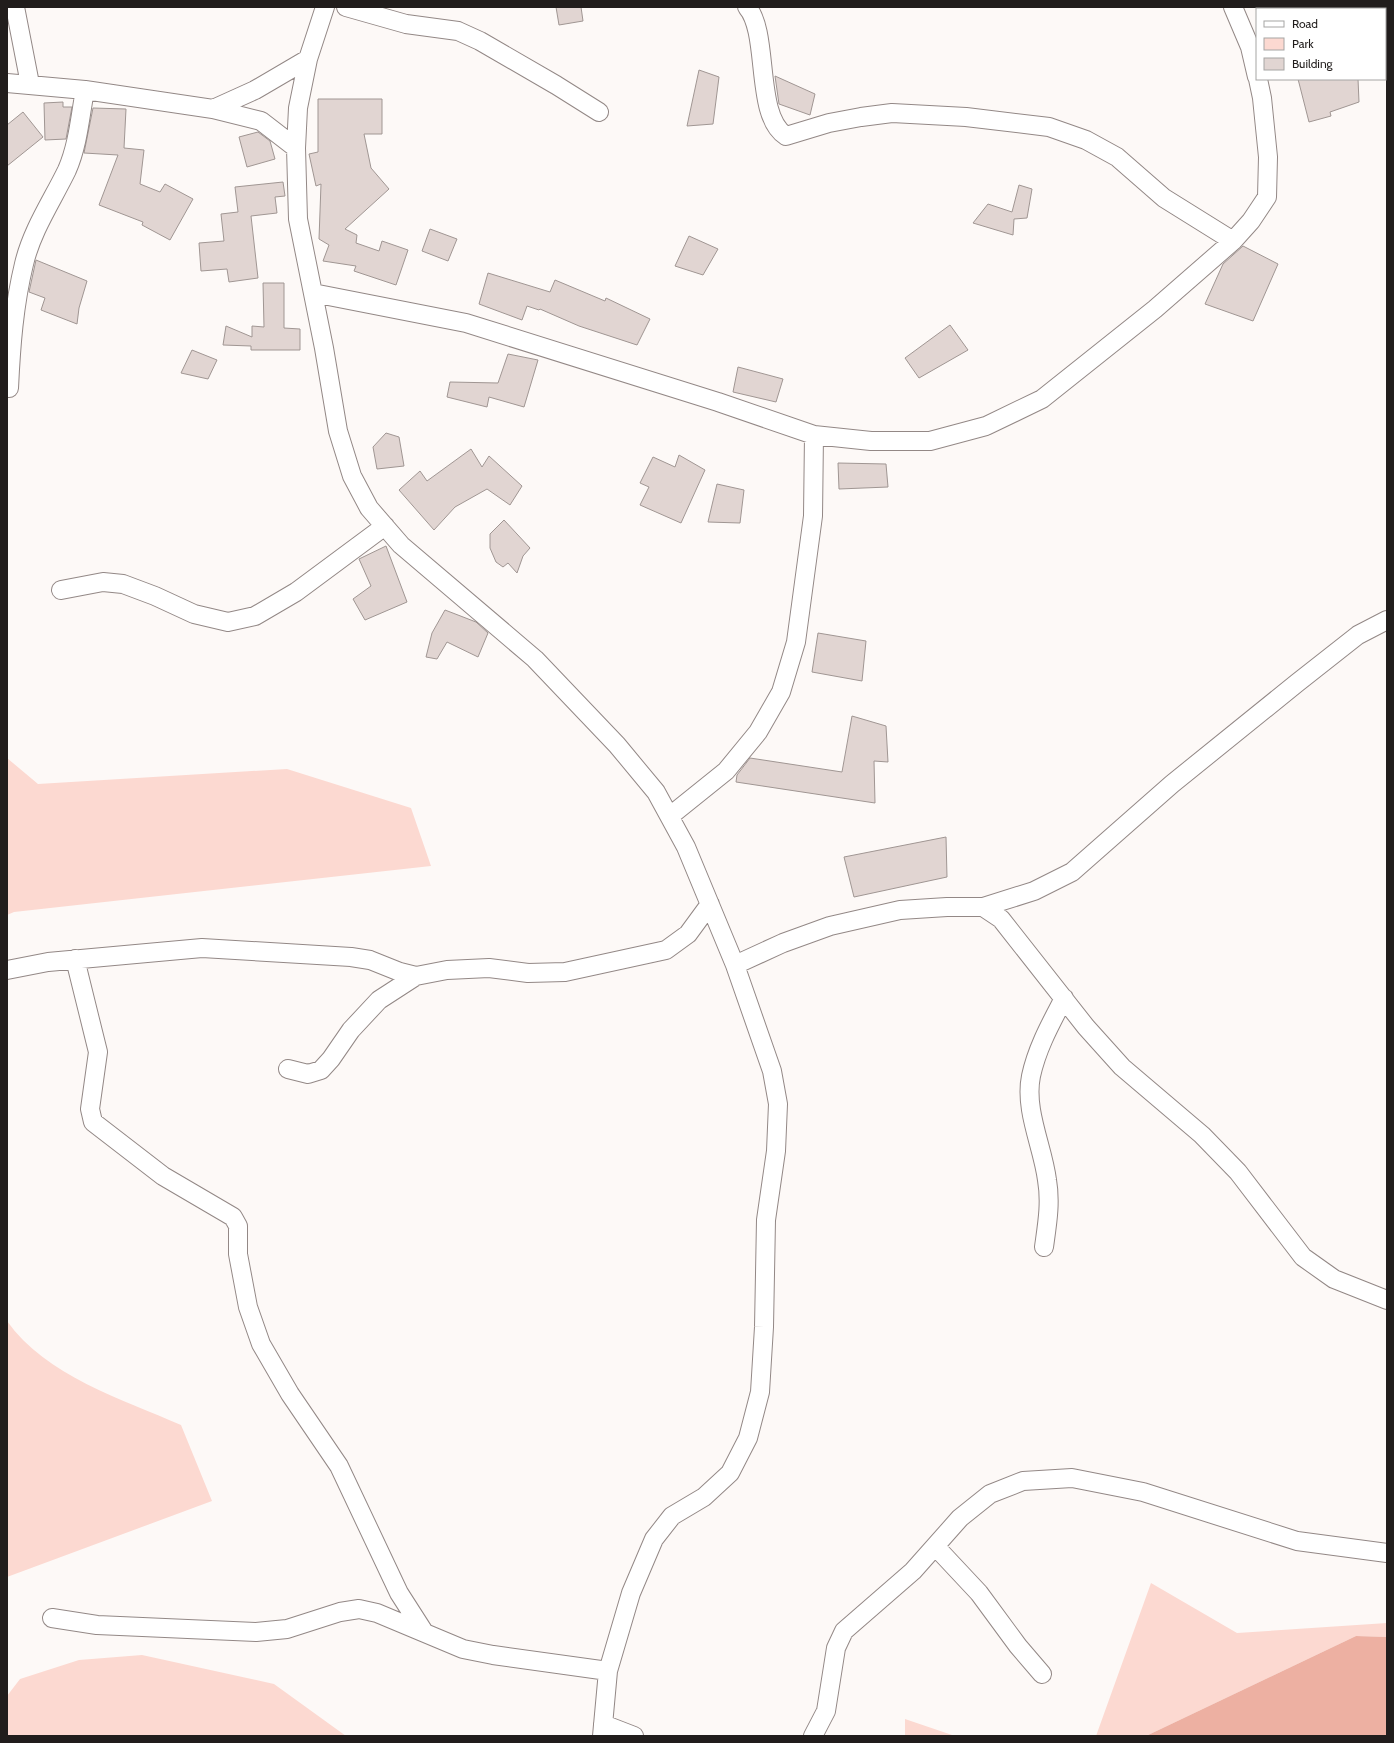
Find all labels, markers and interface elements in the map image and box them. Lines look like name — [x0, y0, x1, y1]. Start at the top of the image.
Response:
legend — [1256, 8, 1386, 80]
text: Road — [1292, 16, 1318, 31]
text: Park — [1292, 36, 1314, 51]
text: Building — [1292, 56, 1334, 71]

